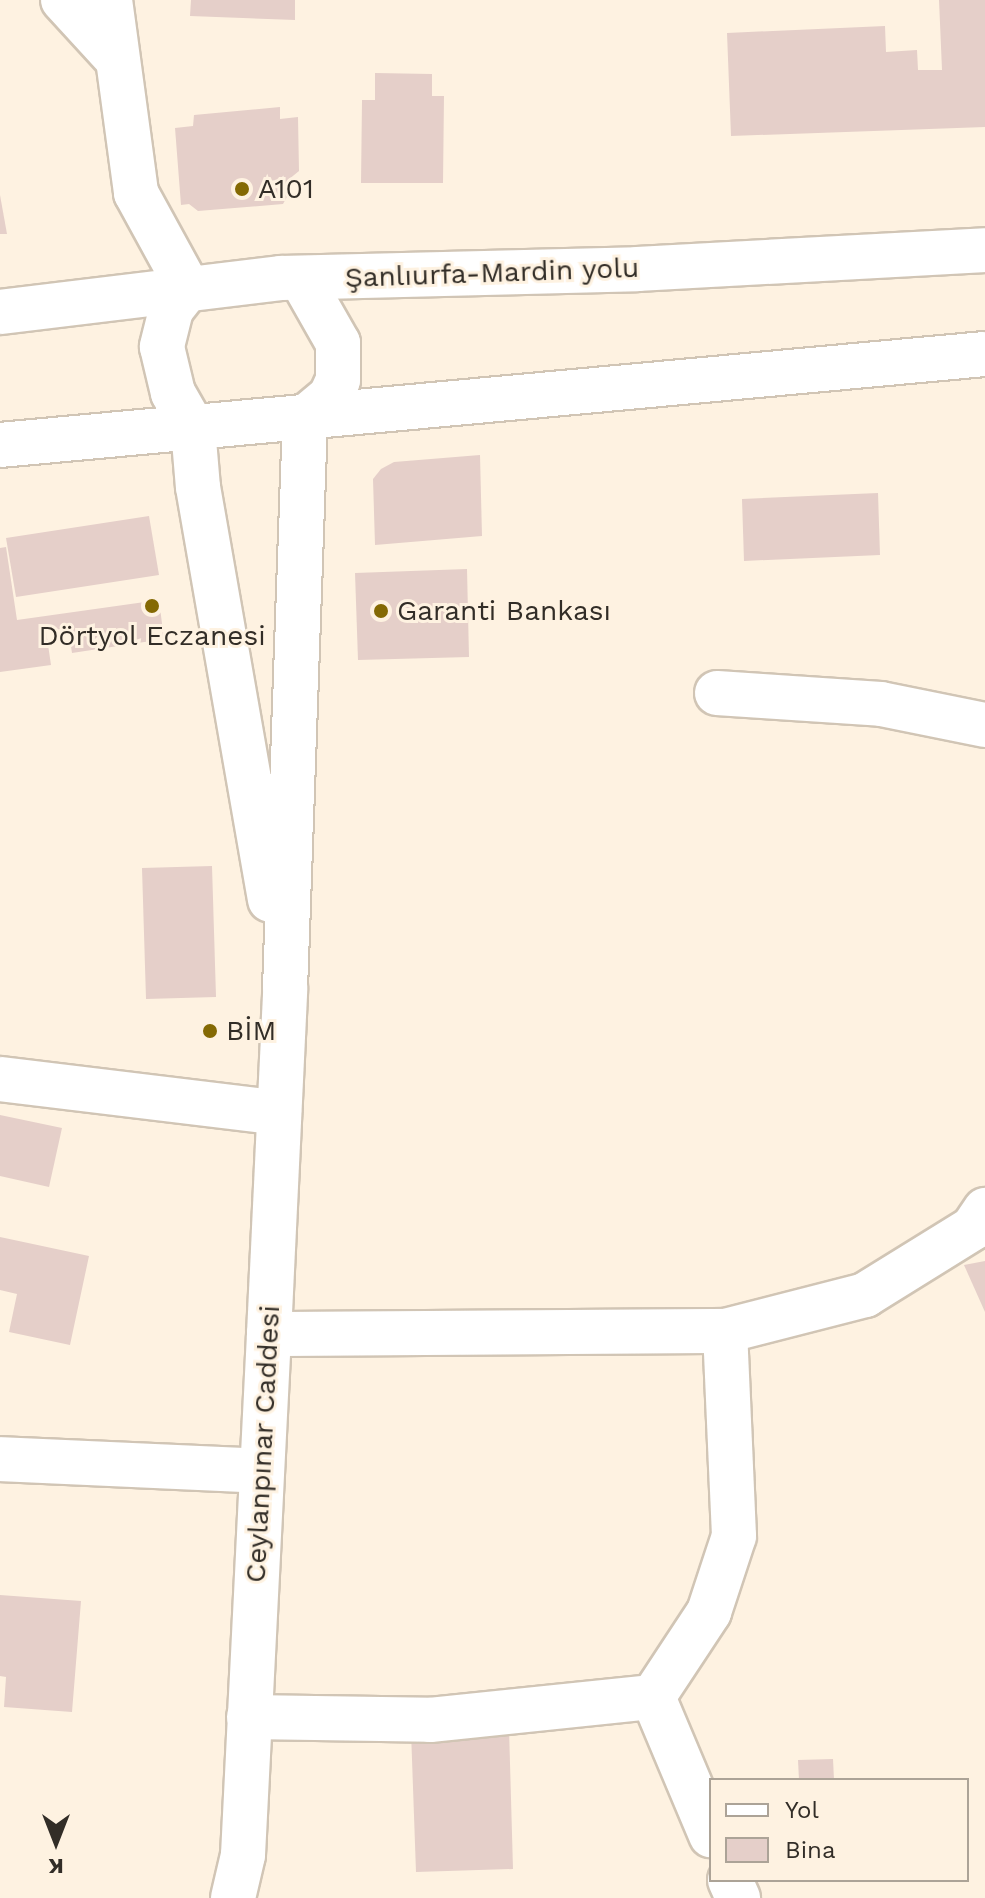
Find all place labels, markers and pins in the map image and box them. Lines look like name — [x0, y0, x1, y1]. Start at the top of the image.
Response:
place label: A101 — [258, 172, 314, 206]
marker: A101 — [233, 180, 251, 198]
place label: Garanti Bankası — [397, 594, 611, 628]
marker: Dörtyol Eczanesi — [143, 597, 161, 615]
marker: Garanti Bankası — [372, 602, 390, 620]
place label: Dörtyol Eczanesi — [38, 619, 266, 653]
place label: BİM — [226, 1014, 276, 1048]
marker: BİM — [201, 1022, 219, 1040]

